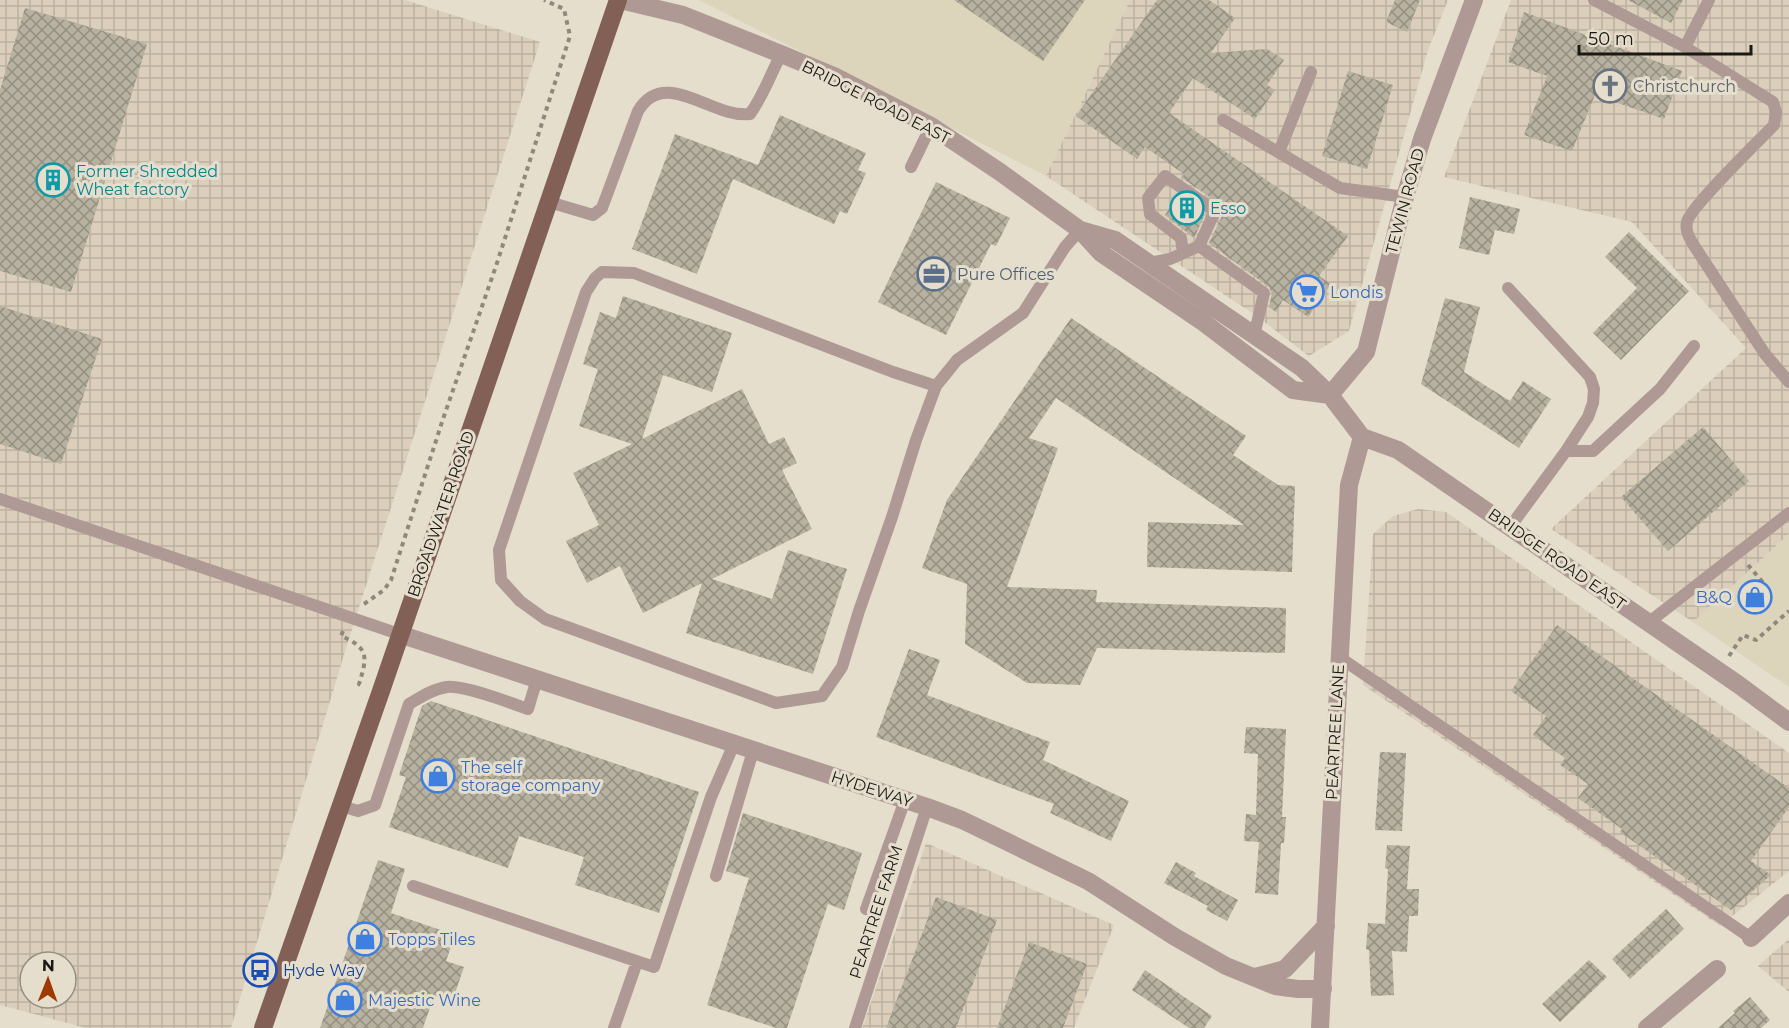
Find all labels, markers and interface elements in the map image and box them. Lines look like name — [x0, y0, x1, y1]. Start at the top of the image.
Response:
scale bar — [1579, 18, 1752, 56]
text: 50 m — [1588, 28, 1634, 50]
street label: BRIDGE ROAD EAST — [799, 56, 954, 148]
church icon: Christchurch — [1592, 68, 1628, 104]
place label: Christchurch — [1633, 77, 1736, 96]
street label: TEWIN ROAD — [1382, 146, 1428, 256]
building icon: Former Shredded Wheat factory — [35, 162, 71, 198]
place label: Former Shredded Wheat factory — [76, 162, 218, 199]
building icon: Esso — [1169, 190, 1205, 226]
place label: Esso — [1210, 199, 1246, 218]
office icon: Pure Offices — [916, 256, 952, 292]
place label: Pure Offices — [957, 265, 1054, 284]
supermarket icon: Londis — [1289, 274, 1325, 310]
place label: Londis — [1330, 283, 1383, 302]
street label: BROADWATER ROAD — [404, 428, 478, 600]
street label: BRIDGE ROAD EAST — [1485, 504, 1630, 614]
shop icon: B&Q — [1737, 579, 1773, 615]
place label: B&Q — [1696, 588, 1733, 607]
street label: PEARTREE LANE — [1322, 664, 1348, 800]
shop icon: The self storage company — [420, 758, 456, 794]
place label: The self storage company — [461, 758, 601, 795]
street label: HYDEWAY — [829, 767, 916, 811]
street label: PEARTREE FARM — [845, 843, 907, 981]
shop icon: Topps Tiles — [347, 921, 383, 957]
place label: Topps Tiles — [388, 930, 475, 949]
north arrow — [18, 950, 78, 1010]
bus stop icon: Hyde Way — [242, 952, 278, 988]
text: N — [42, 956, 55, 975]
place label: Hyde Way — [283, 961, 364, 980]
shop icon: Majestic Wine — [327, 982, 363, 1018]
place label: Majestic Wine — [368, 991, 481, 1010]

